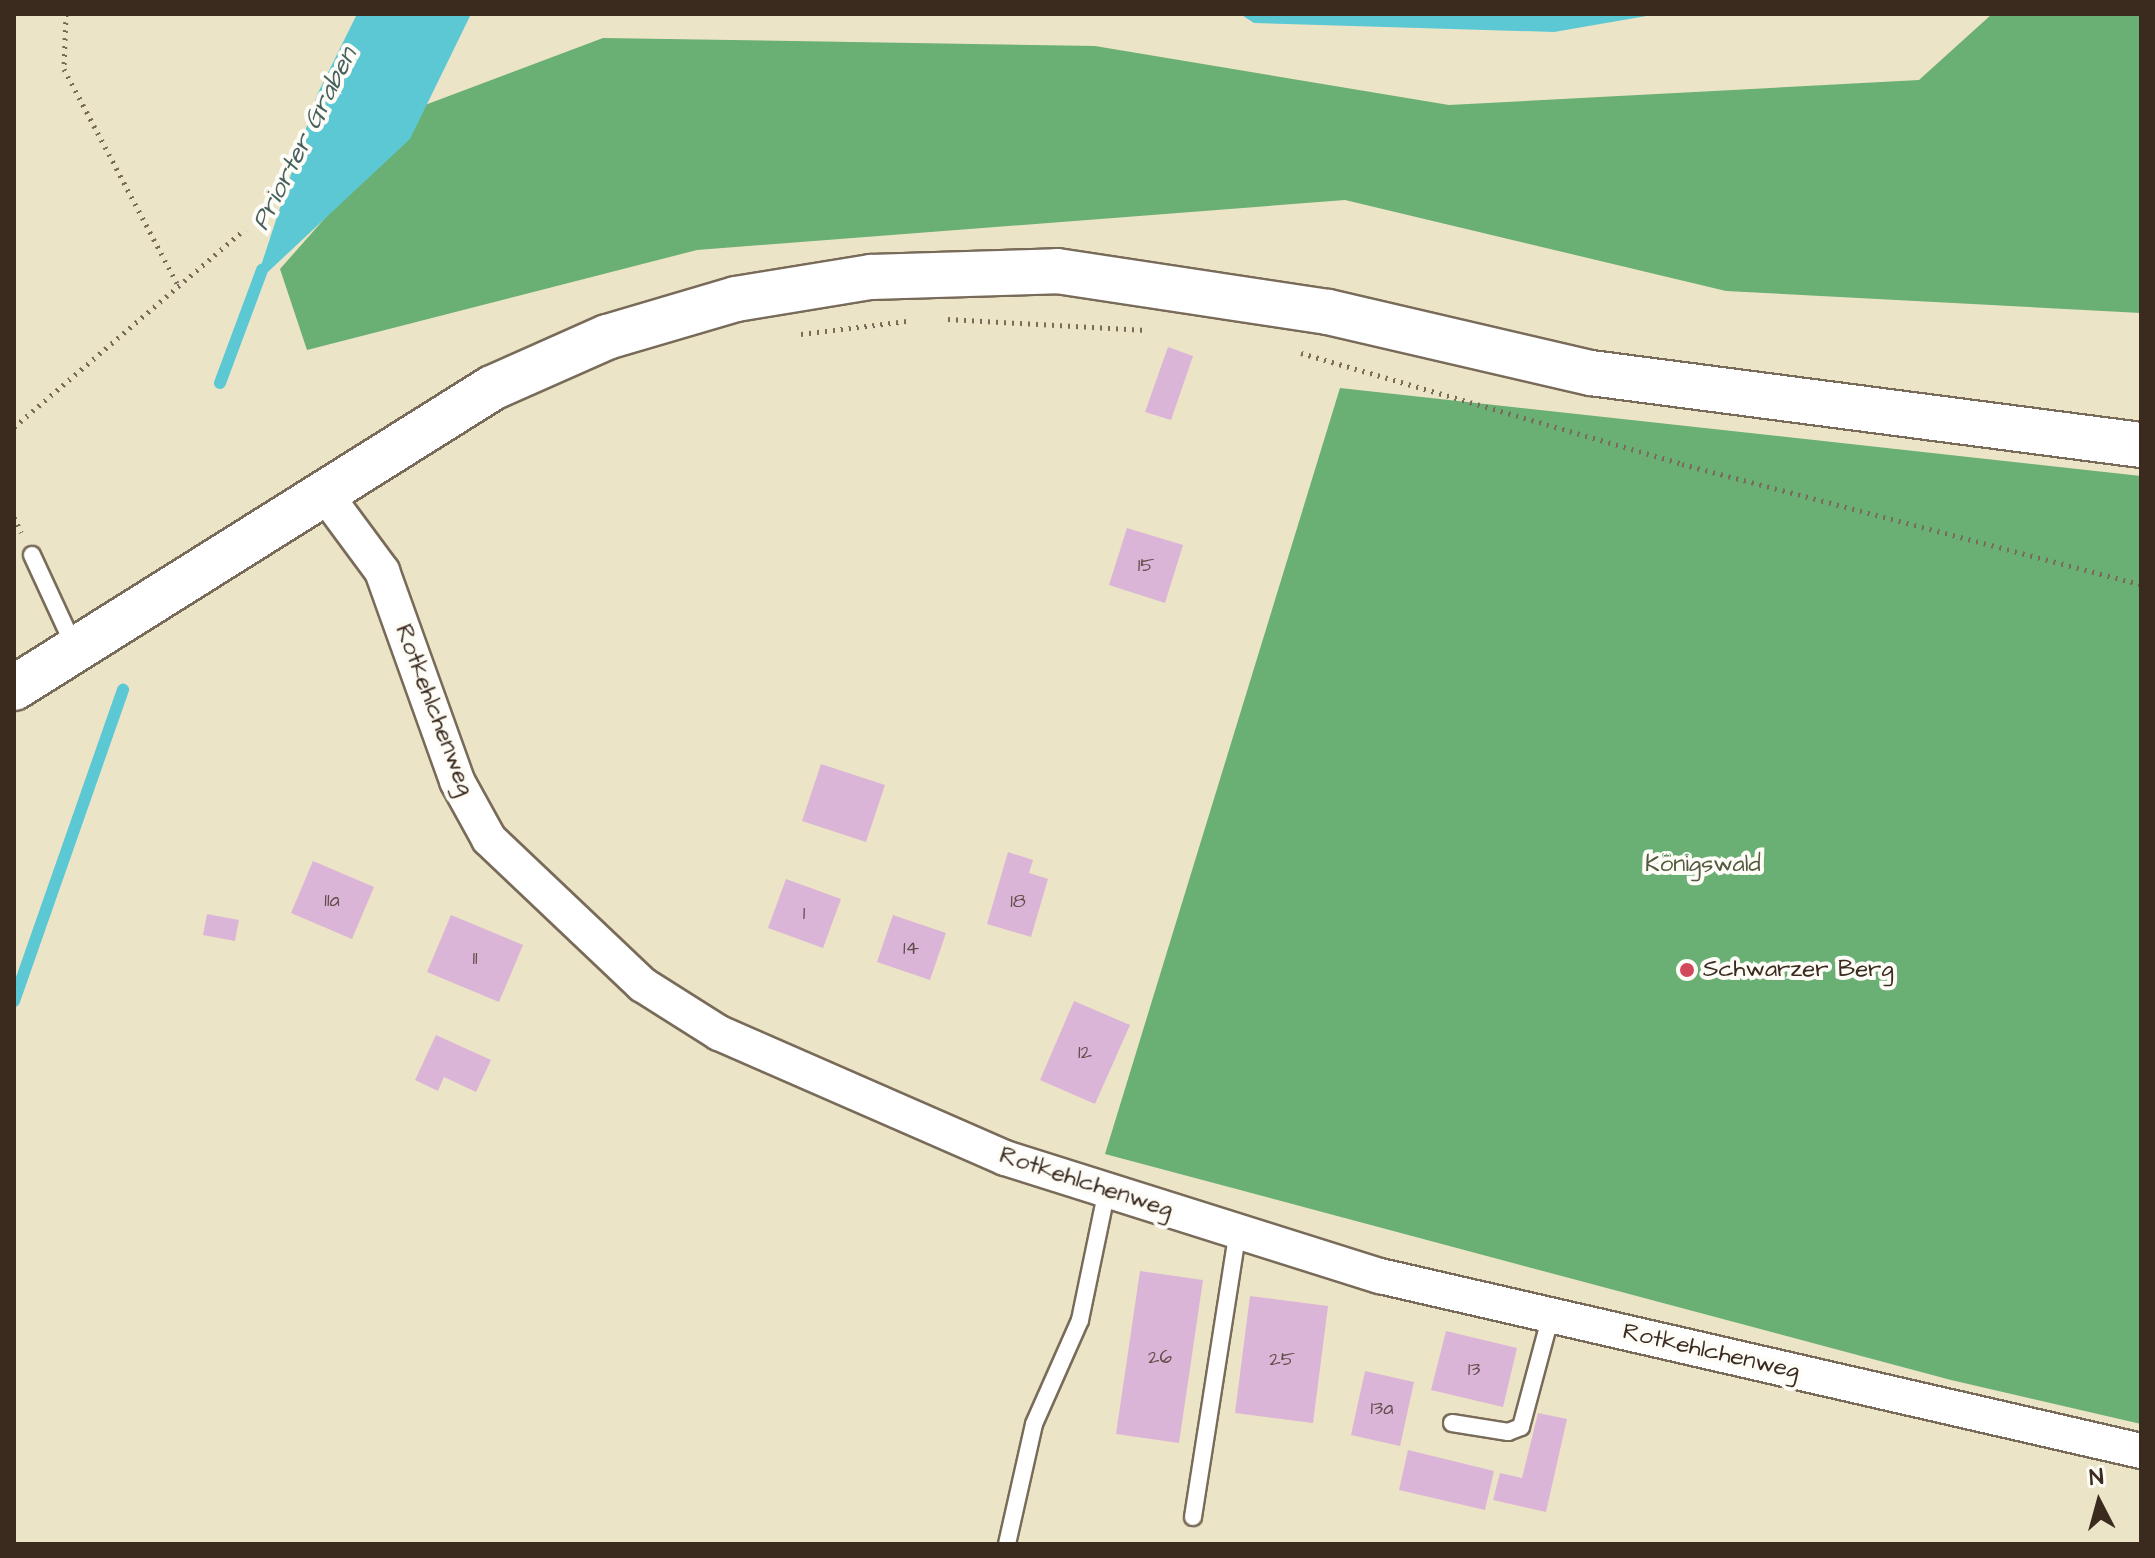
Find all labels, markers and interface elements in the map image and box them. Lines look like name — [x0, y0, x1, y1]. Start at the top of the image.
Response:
water label: Priorter Graben — [246, 43, 364, 235]
house number: 15 — [1138, 553, 1154, 577]
street label: Rotkehlchenweg — [388, 621, 480, 799]
park label: Königswald — [1645, 851, 1761, 879]
house number: 11a — [324, 888, 340, 912]
house number: 18 — [1010, 889, 1026, 913]
house number: 1 — [803, 901, 805, 925]
house number: 14 — [903, 936, 919, 960]
house number: 11 — [472, 946, 478, 970]
place label: Schwarzer Berg — [1703, 956, 1894, 984]
marker: Schwarzer Berg — [1678, 961, 1696, 979]
house number: 12 — [1078, 1040, 1092, 1064]
street label: Rotkehlchenweg — [996, 1141, 1176, 1225]
street label: Rotkehlchenweg — [1620, 1318, 1802, 1386]
house number: 26 — [1148, 1345, 1172, 1369]
house number: 25 — [1269, 1347, 1295, 1371]
house number: 13 — [1468, 1357, 1480, 1381]
house number: 13a — [1371, 1396, 1393, 1420]
text: N — [2088, 1461, 2105, 1494]
north arrow — [2059, 1462, 2139, 1542]

